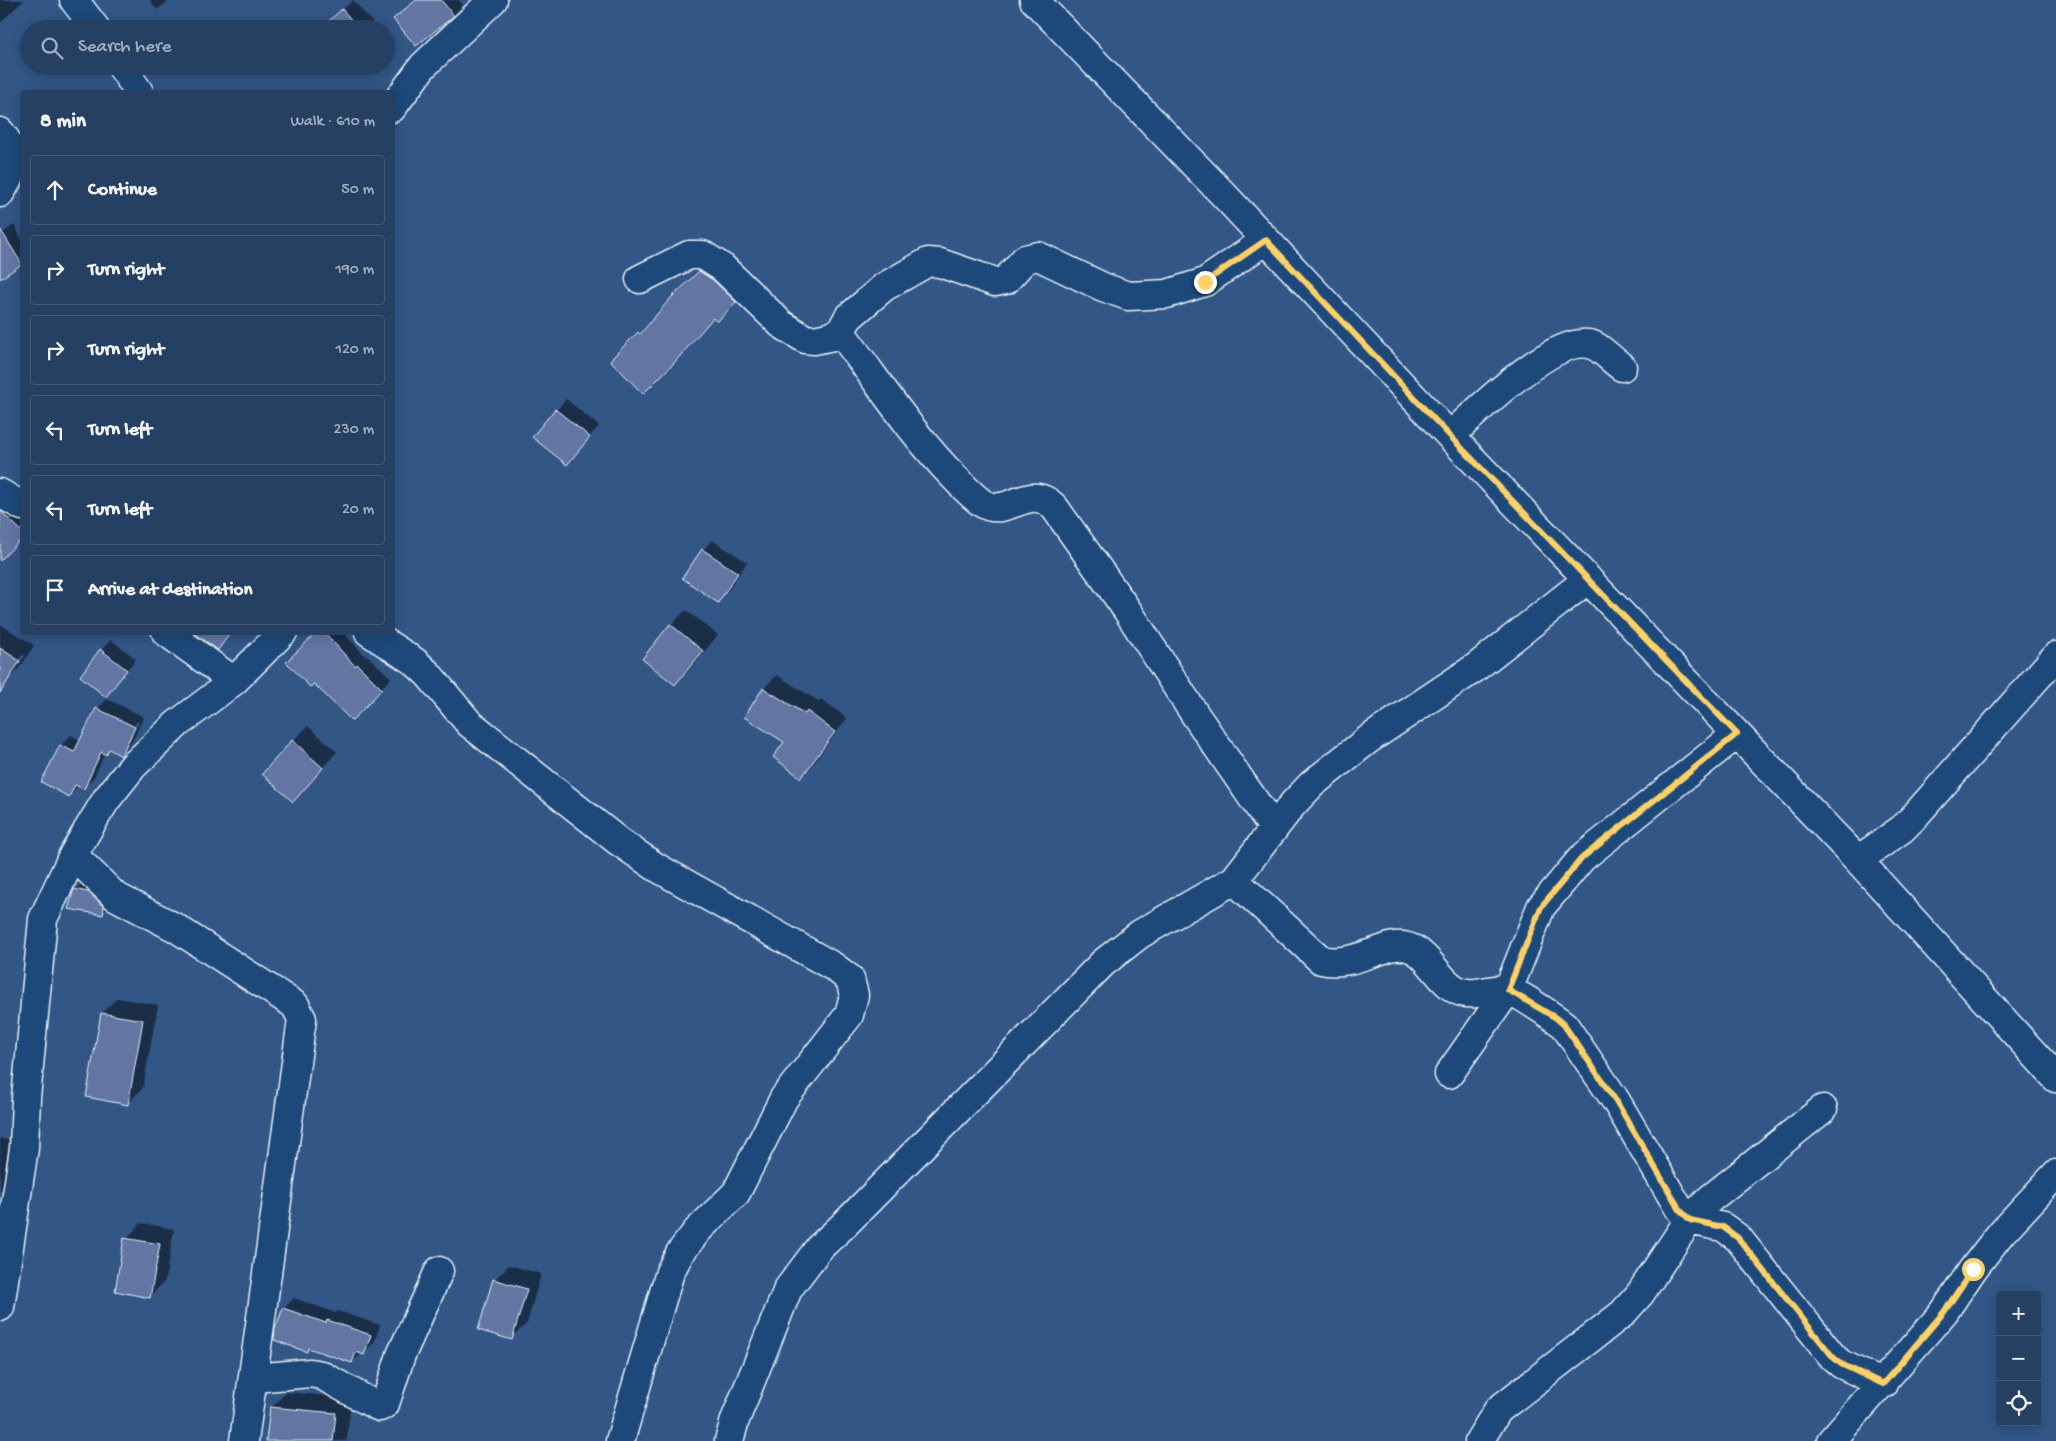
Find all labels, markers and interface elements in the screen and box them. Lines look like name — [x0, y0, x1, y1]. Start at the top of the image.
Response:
search box — [20, 20, 395, 75]
icon: search — [38, 34, 66, 62]
text: Search here — [78, 36, 172, 59]
text: 8 min — [40, 110, 86, 135]
text: Walk · 610 m — [290, 113, 375, 132]
icon: ahead — [41, 176, 69, 204]
text: Continue — [88, 179, 157, 202]
text: 50 m — [341, 181, 374, 200]
icon: right — [41, 256, 69, 284]
text: Turn right — [88, 259, 164, 282]
text: 190 m — [335, 261, 374, 280]
route end — [1194, 271, 1217, 294]
icon: right — [41, 336, 69, 364]
text: Turn right — [88, 339, 164, 362]
text: 120 m — [335, 341, 374, 360]
icon: left — [41, 416, 69, 444]
text: Turn left — [88, 419, 152, 442]
text: 230 m — [334, 421, 374, 440]
icon: left — [41, 496, 69, 524]
text: Turn left — [88, 499, 152, 522]
text: 20 m — [342, 501, 374, 520]
icon: arrive — [41, 576, 69, 604]
text: Arrive at destination — [88, 579, 252, 602]
route start — [1962, 1258, 1985, 1281]
map controls — [1996, 1291, 2041, 1426]
button: + — [1996, 1291, 2041, 1336]
button: − — [1996, 1336, 2041, 1381]
button: locate — [1996, 1381, 2041, 1426]

